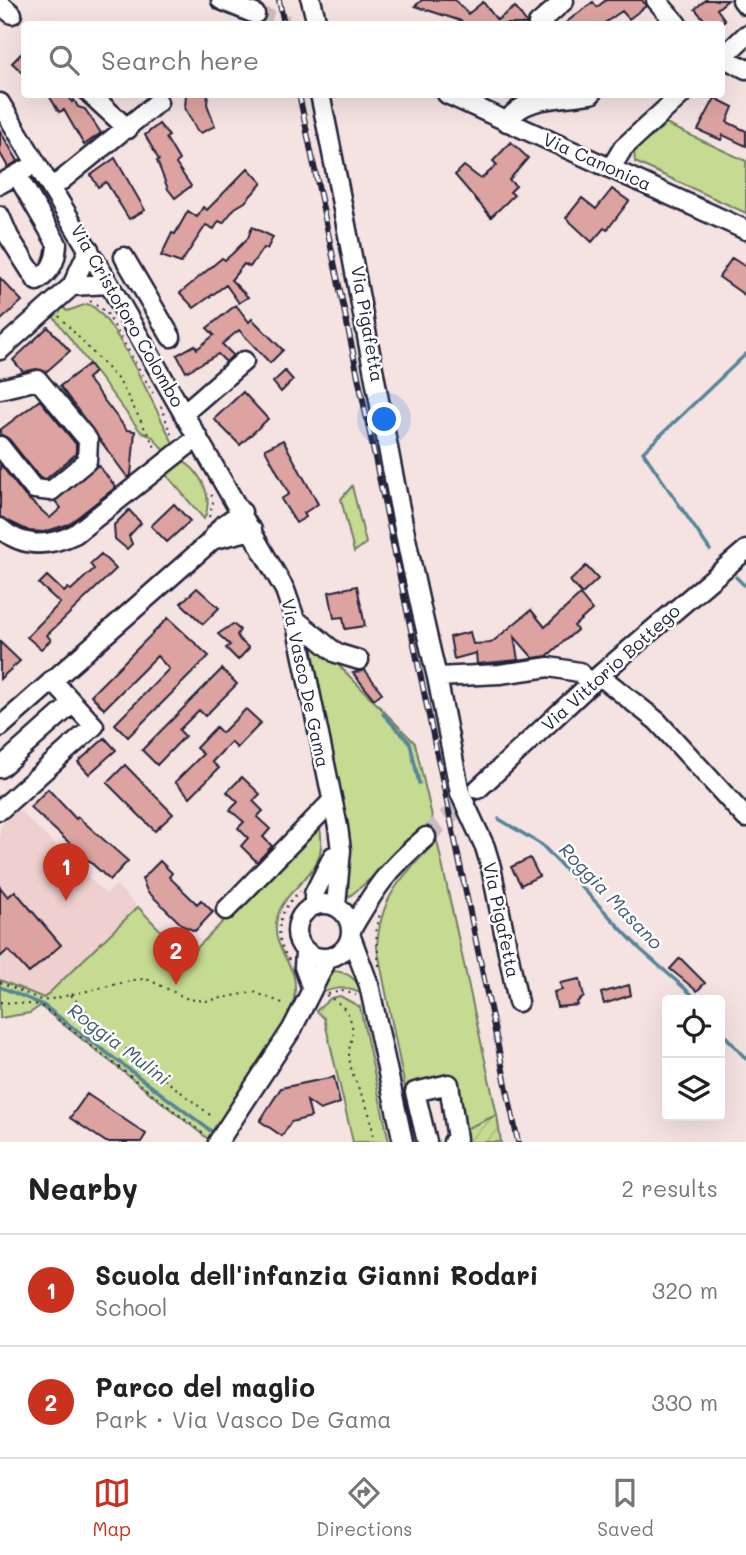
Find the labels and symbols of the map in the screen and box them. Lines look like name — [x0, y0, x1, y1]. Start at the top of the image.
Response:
street label: Via Canonica — [540, 127, 655, 196]
street label: Via Cristoforo Colombo — [66, 220, 190, 411]
street label: Via Pigafetta — [346, 264, 390, 384]
your location — [367, 402, 401, 436]
street label: Via Vasco De Gama — [276, 596, 336, 769]
street label: Via Vittorio Bottego — [536, 598, 685, 736]
water label: Roggia Masano — [554, 837, 669, 954]
pin: 1 — [43, 843, 89, 901]
street label: Via Pigafetta — [478, 860, 526, 980]
pin: 2 — [153, 927, 199, 985]
water label: Roggia Mulini — [63, 997, 176, 1090]

